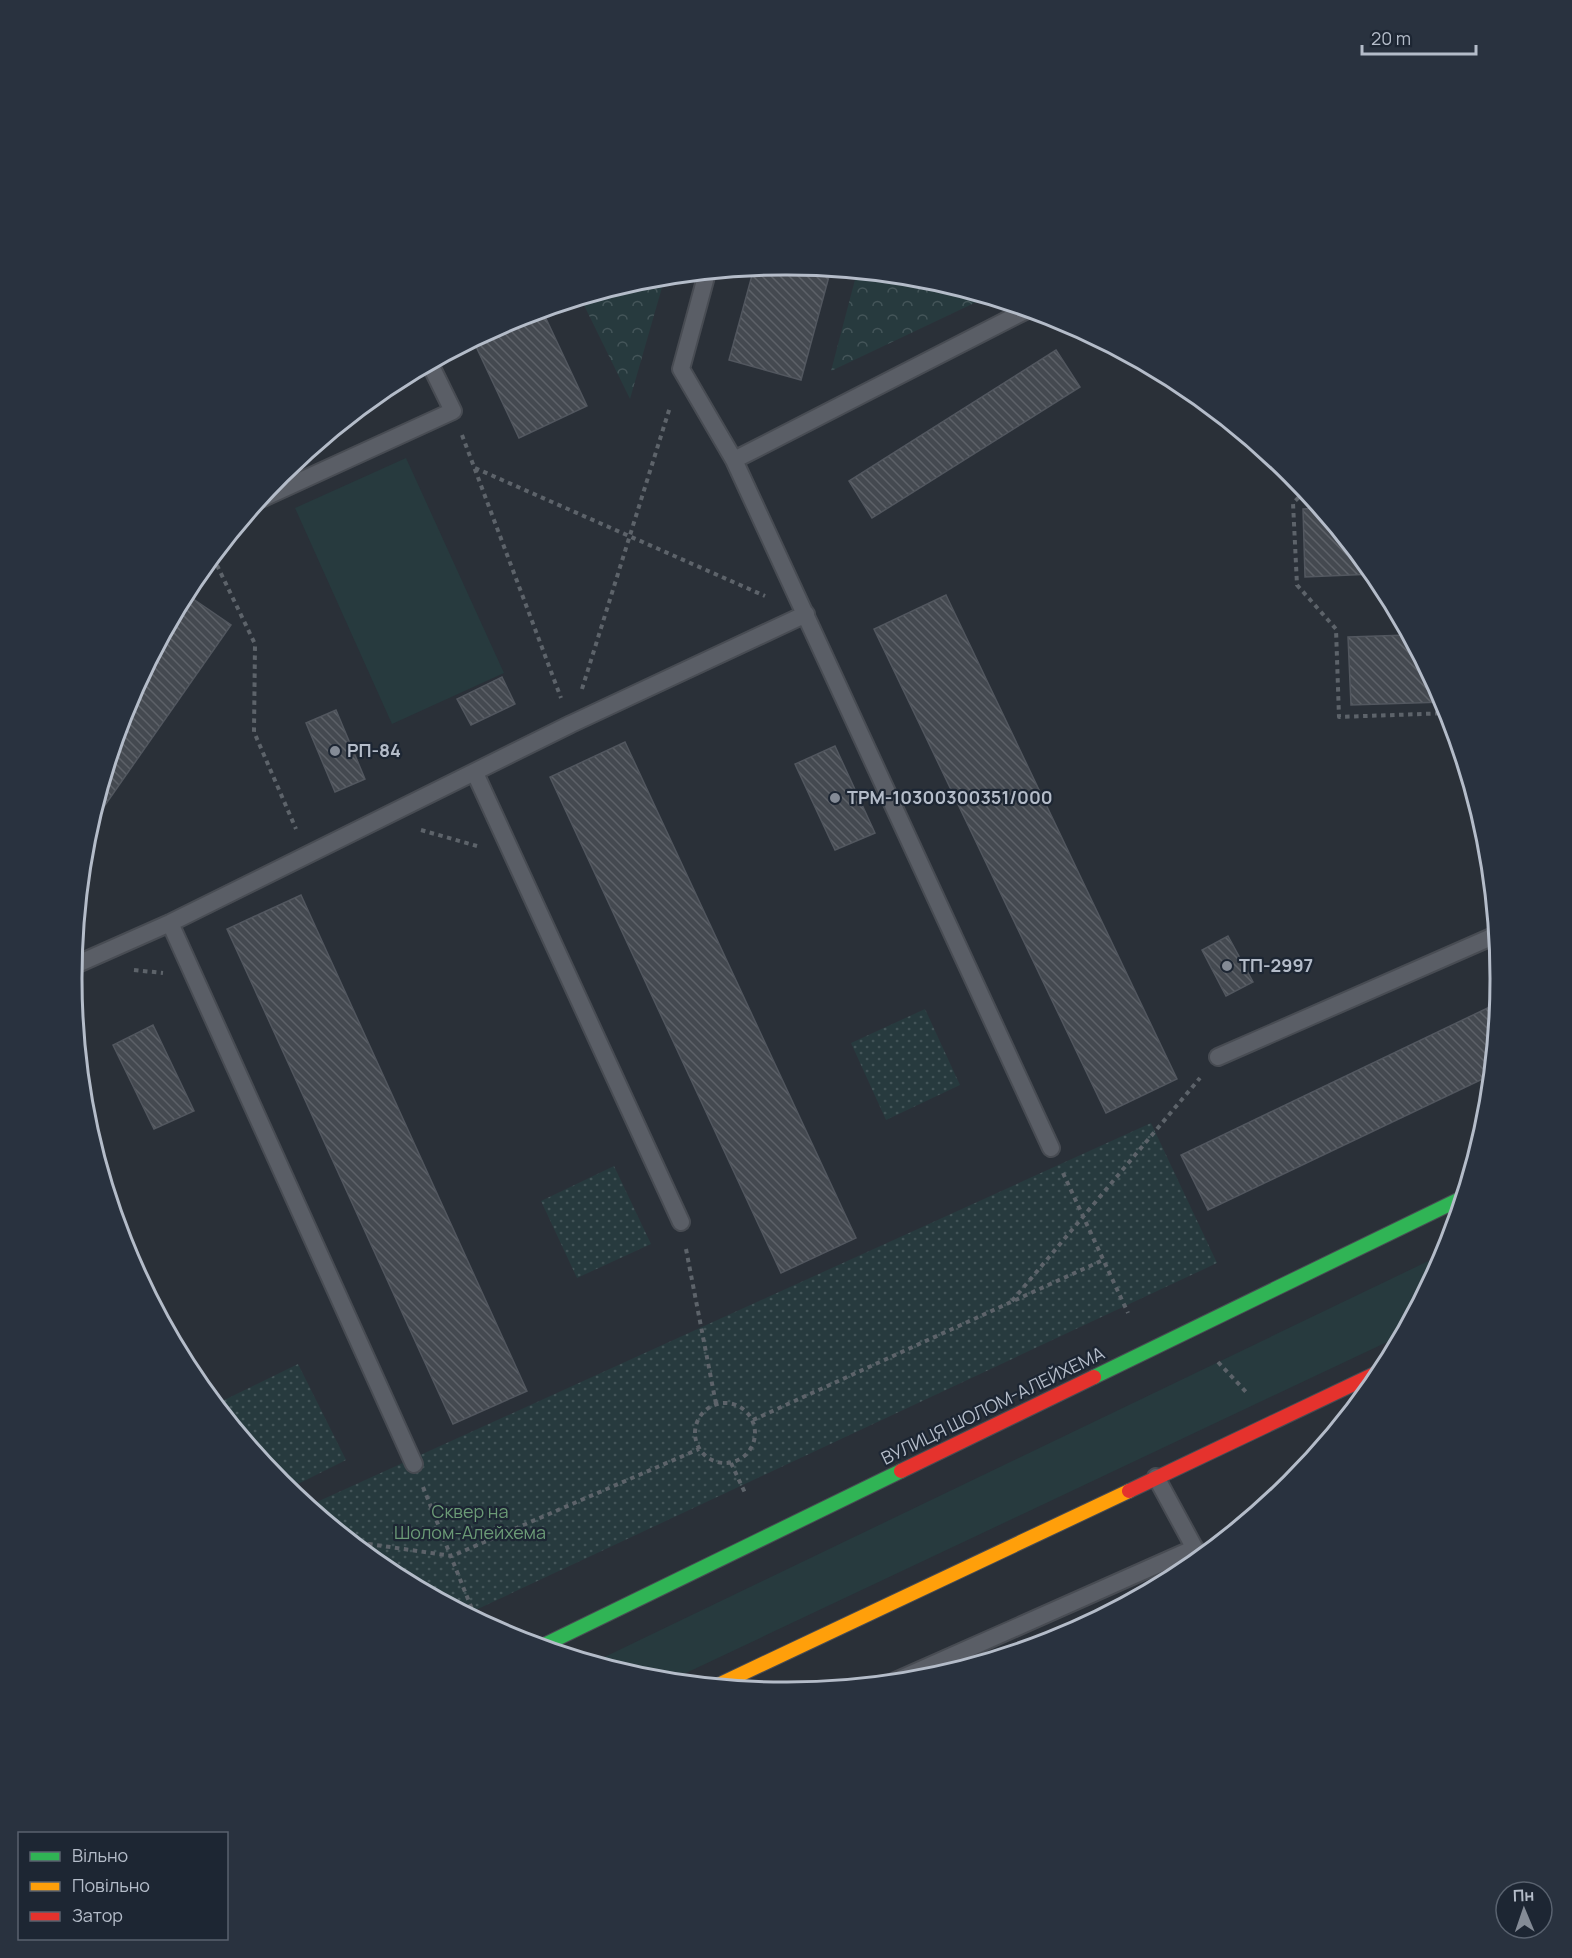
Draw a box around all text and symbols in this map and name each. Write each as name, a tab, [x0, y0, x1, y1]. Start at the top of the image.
scale bar	[1362, 18, 1476, 56]
text: 20 m	[1371, 26, 1411, 50]
place label: РП-84	[347, 738, 401, 762]
marker: РП-84	[328, 744, 342, 758]
place label: ТРМ-10300300351/000	[847, 785, 1053, 809]
marker: ТРМ-10300300351/000	[828, 791, 842, 805]
place label: ТП-2997	[1239, 953, 1313, 977]
marker: ТП-2997	[1220, 959, 1234, 973]
street label: ВУЛИЦЯ ШОЛОМ-АЛЕЙХЕМА	[877, 1340, 1109, 1470]
park label: Сквер на Шолом-Алейхема	[394, 1499, 546, 1544]
legend	[18, 1832, 228, 1940]
text: Вільно	[72, 1843, 128, 1867]
text: Повільно	[72, 1873, 150, 1897]
north arrow	[1494, 1880, 1554, 1940]
text: Пн	[1512, 1884, 1535, 1906]
text: Затор	[72, 1903, 123, 1927]

